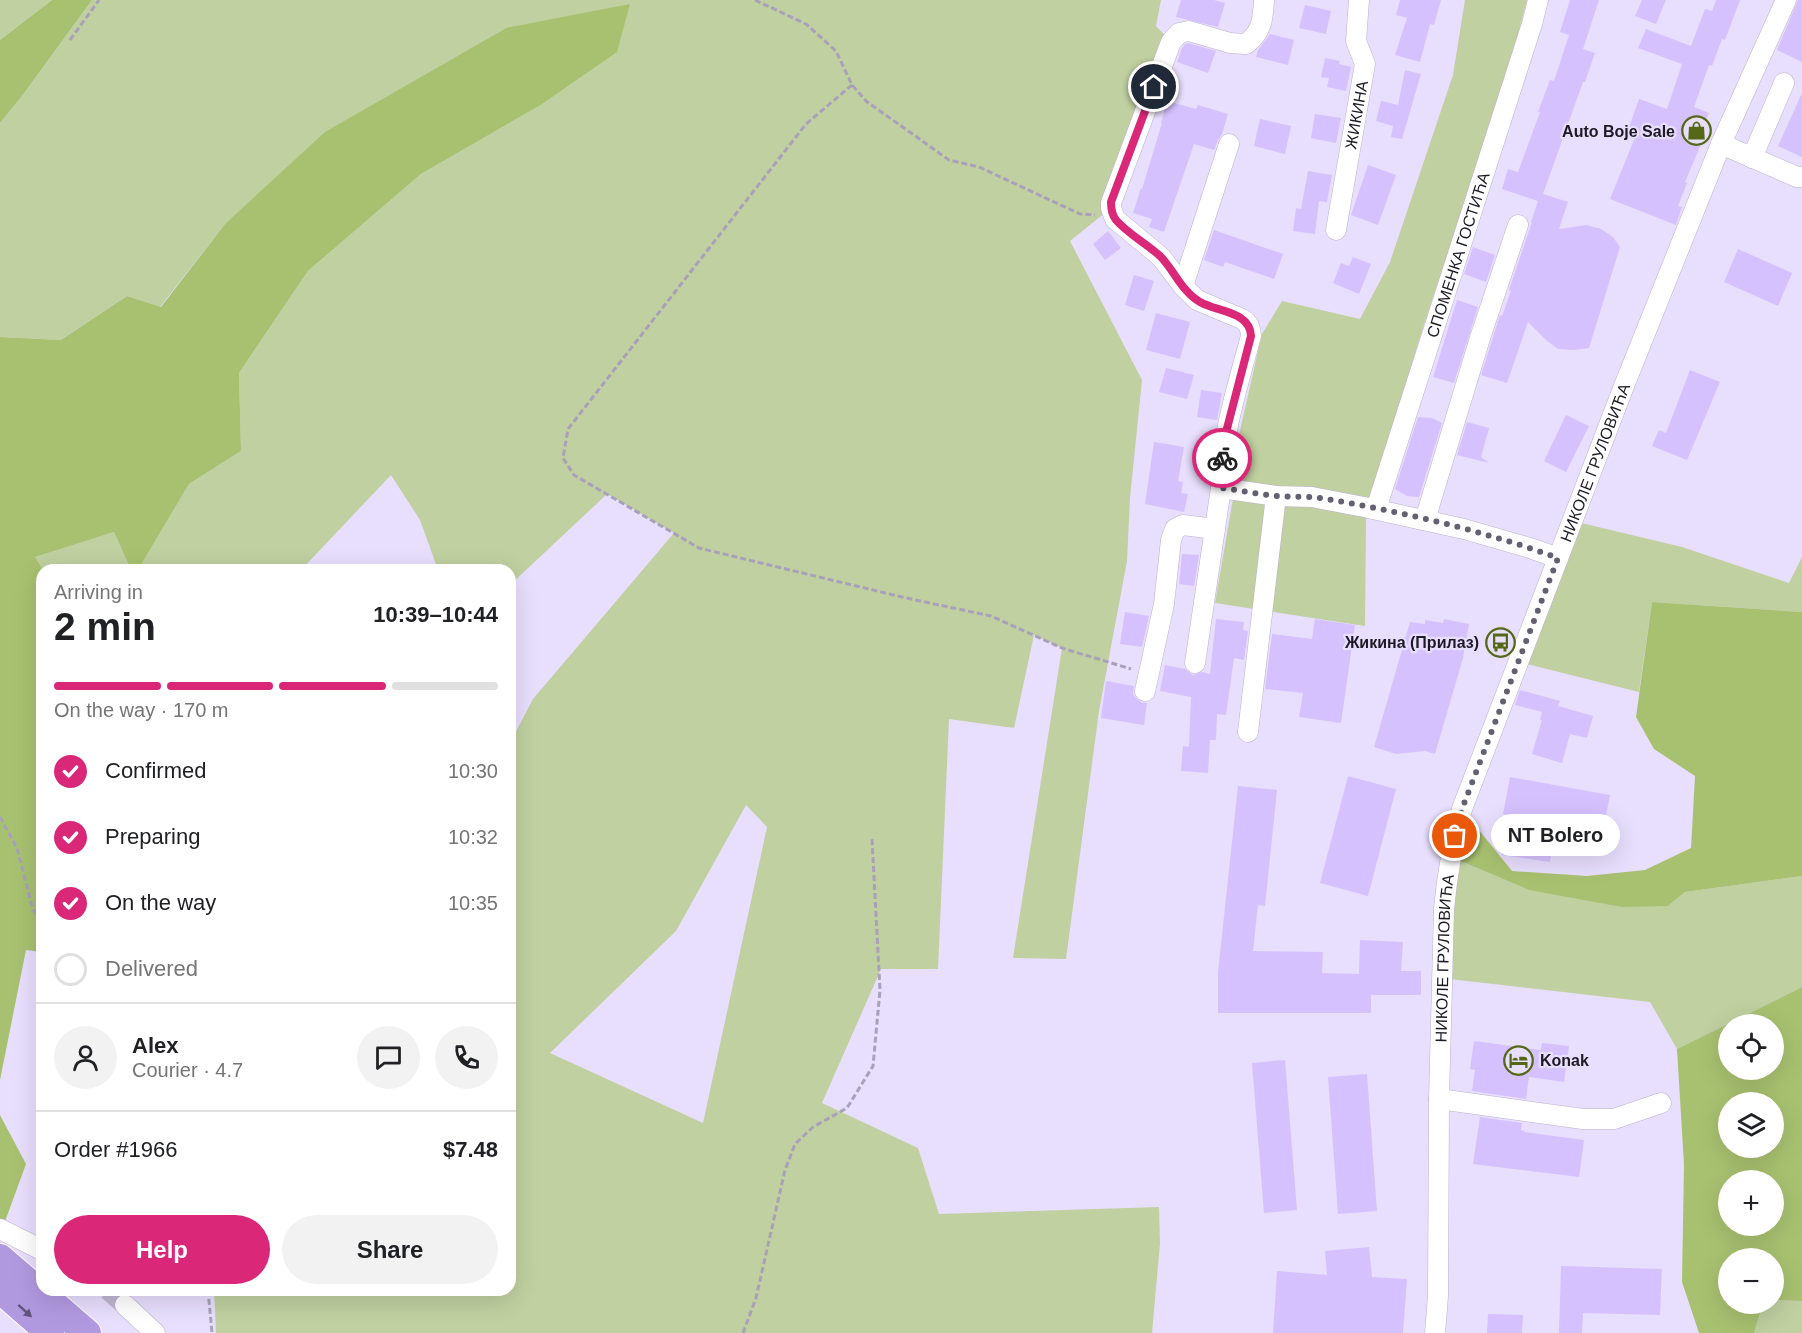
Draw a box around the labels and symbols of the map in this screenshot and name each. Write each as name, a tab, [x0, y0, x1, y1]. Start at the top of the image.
pin	[1128, 61, 1179, 112]
street label: ЖИКИНА	[1342, 79, 1371, 150]
shop icon: Auto Boje Sale	[1680, 115, 1712, 147]
place label: Auto Boje Sale	[1562, 123, 1675, 140]
street label: СПОМЕНКА ГОСТИЋА	[1424, 170, 1493, 340]
street label: НИКОЛЕ ГРУЛОВИЋА	[1557, 381, 1633, 544]
courier	[1192, 428, 1252, 488]
bus stop icon: Жикина (Прилаз)	[1484, 626, 1516, 658]
place label: Жикина (Прилаз)	[1344, 634, 1479, 651]
pin	[1429, 810, 1480, 861]
callout: NT Bolero	[1491, 815, 1620, 857]
street label: НИКОЛЕ ГРУЛОВИЋА	[1432, 873, 1457, 1042]
hotel icon: Konak	[1503, 1044, 1535, 1076]
place label: Konak	[1540, 1052, 1589, 1069]
one-way arrow	[17, 1304, 32, 1317]

